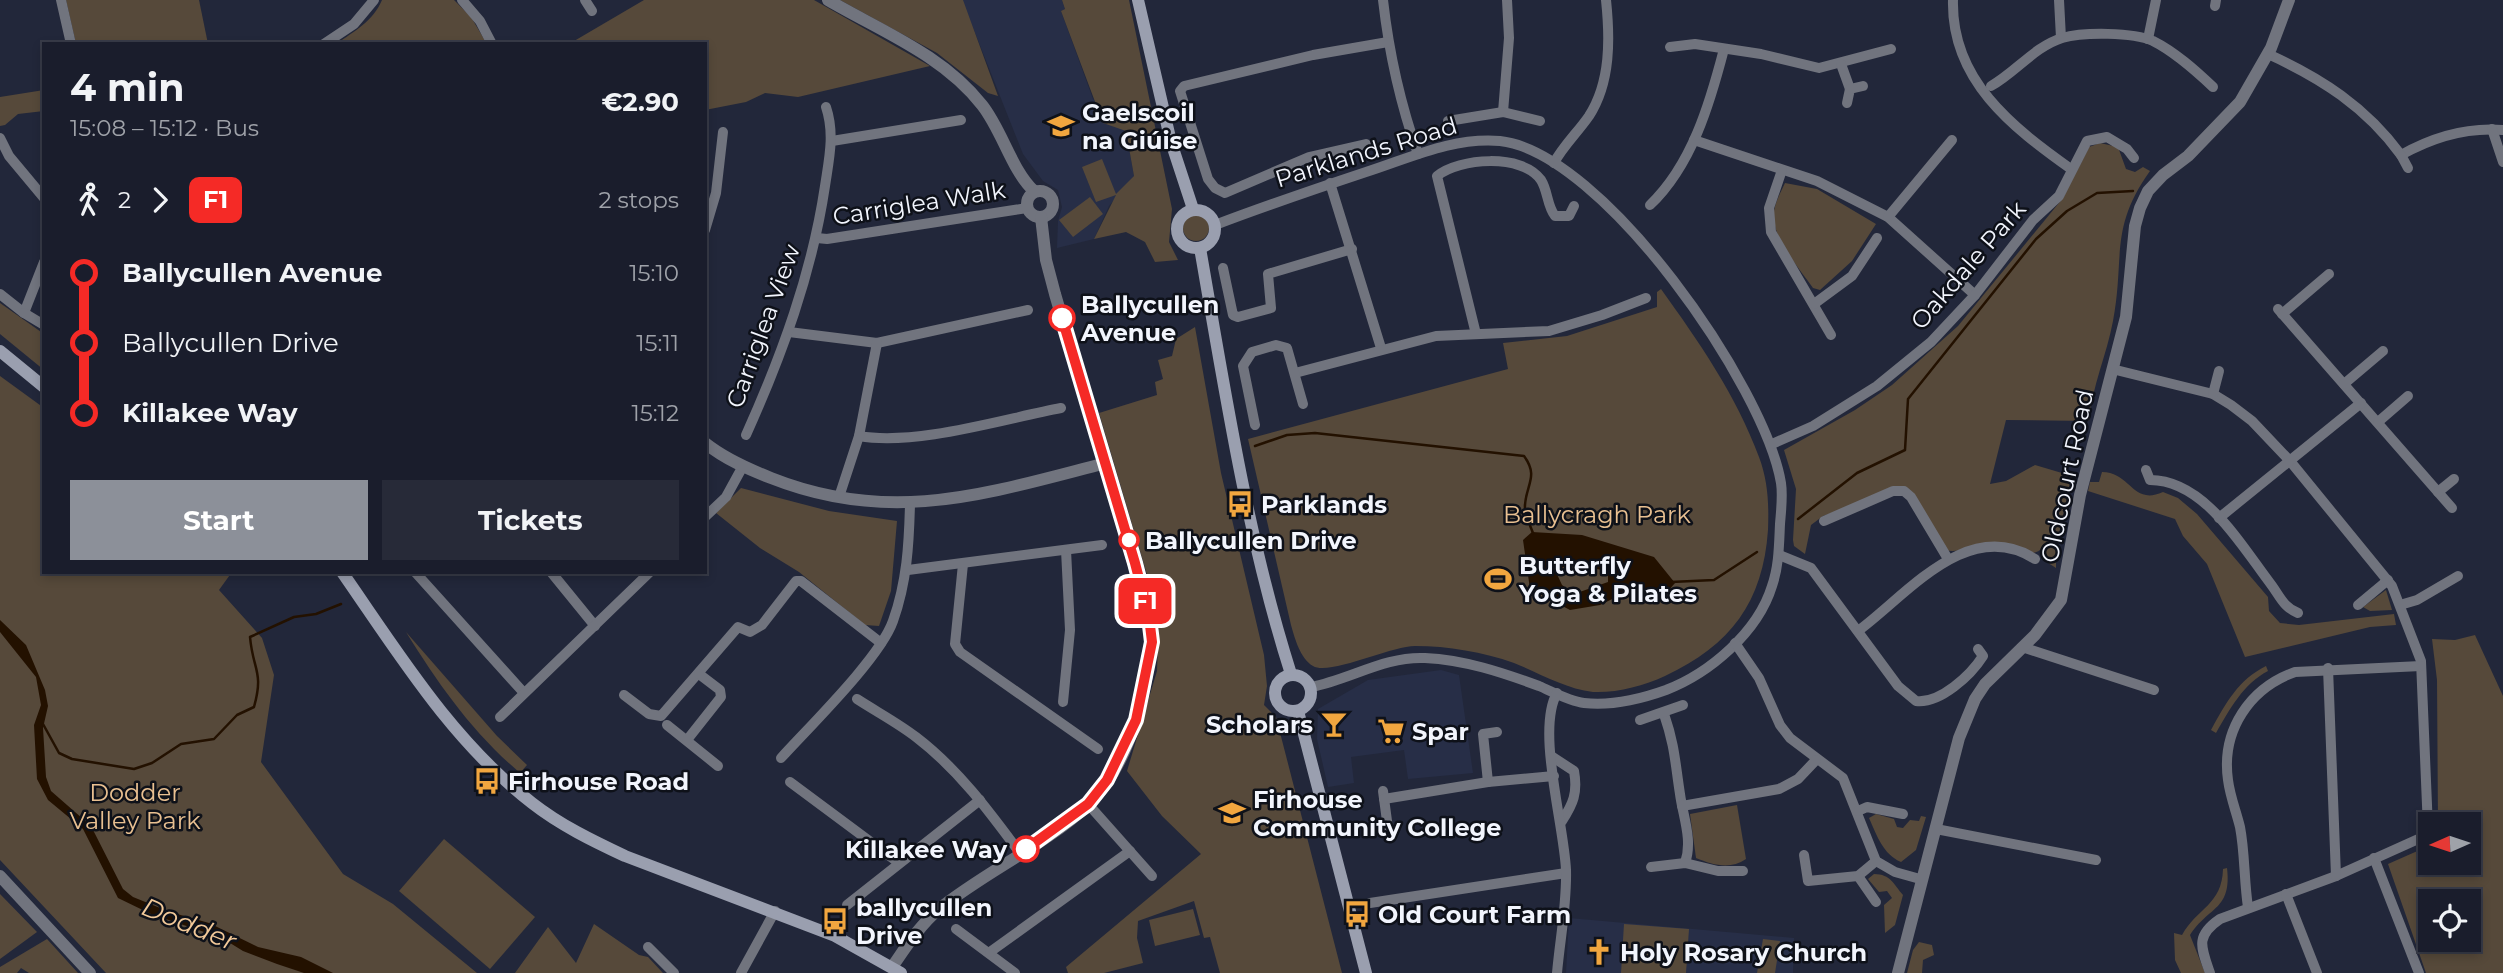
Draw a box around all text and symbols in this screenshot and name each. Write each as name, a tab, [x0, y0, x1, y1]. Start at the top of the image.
text: 4 min	[70, 64, 185, 111]
text: €2.90	[601, 86, 679, 118]
place label: Gaelscoil na Giúise	[1082, 98, 1198, 155]
school or university icon: Gaelscoil na Giúise	[1046, 111, 1076, 141]
street label: Parklands Road	[1272, 111, 1460, 193]
text: 15:08 – 15:12 · Bus	[70, 114, 259, 142]
street label: Carriglea Walk	[831, 175, 1008, 231]
icon: walk	[70, 181, 108, 219]
icon: forward	[141, 181, 179, 219]
text: F1	[203, 185, 228, 214]
text: 2	[118, 186, 131, 214]
text: 2 stops	[599, 186, 679, 214]
street label: Oakdale Park	[1904, 194, 2032, 335]
street label: Carriglea View	[720, 240, 806, 412]
text: Ballycullen Avenue	[122, 257, 382, 289]
text: 15:10	[629, 259, 679, 287]
place label: Ballycullen Avenue	[1080, 290, 1219, 347]
marker: Ballycullen Avenue	[1049, 305, 1075, 331]
text: Ballycullen Drive	[122, 327, 339, 359]
text: 15:11	[636, 329, 679, 357]
street label: Oldcourt Road	[2035, 387, 2099, 565]
text: Killakee Way	[122, 397, 298, 429]
text: 15:12	[631, 399, 679, 427]
button: Start	[70, 480, 368, 560]
button: Tickets	[382, 480, 679, 560]
bus stop icon: Parklands	[1225, 489, 1255, 519]
place label: Parklands	[1261, 490, 1387, 519]
park label: Ballycragh Park	[1503, 500, 1692, 529]
place label: Ballycullen Drive	[1145, 526, 1357, 555]
marker: Ballycullen Drive	[1119, 530, 1139, 550]
place label: Butterfly Yoga & Pilates	[1518, 551, 1697, 608]
sports icon: Butterfly Yoga & Pilates	[1483, 564, 1513, 594]
line badge: F1	[1114, 578, 1176, 624]
text: F1	[1132, 586, 1158, 615]
bar icon: Scholars	[1319, 709, 1349, 739]
place label: Scholars	[1206, 710, 1313, 739]
supermarket icon: Spar	[1376, 716, 1406, 746]
place label: Spar	[1412, 717, 1469, 746]
bus stop icon: Firhouse Road	[472, 766, 502, 796]
place label: Firhouse Road	[508, 767, 689, 796]
park label: Dodder Valley Park	[70, 778, 201, 835]
place label: Firhouse Community College	[1253, 785, 1502, 842]
school or university icon: Firhouse Community College	[1217, 798, 1247, 828]
north arrow	[2418, 812, 2482, 875]
map controls	[2418, 812, 2481, 952]
place label: Killakee Way	[845, 835, 1008, 864]
marker: Killakee Way	[1013, 836, 1039, 862]
button: locate	[2418, 889, 2481, 952]
water label: Dodder	[137, 891, 241, 958]
place label: ballycullen Drive	[856, 893, 992, 950]
bus stop icon: Old Court Farm	[1342, 899, 1372, 929]
place label: Old Court Farm	[1378, 900, 1571, 929]
bus stop icon: ballycullen Drive	[820, 906, 850, 936]
church icon: Holy Rosary Church	[1584, 937, 1614, 967]
place label: Holy Rosary Church	[1620, 938, 1867, 967]

